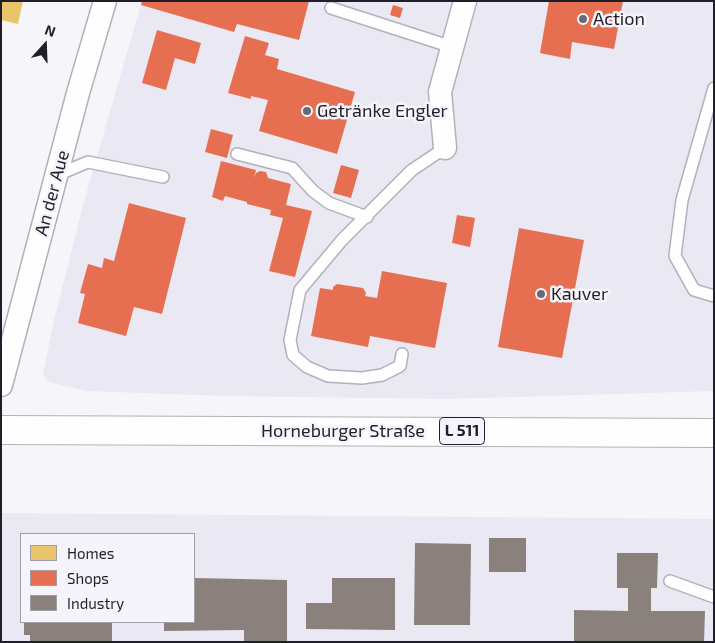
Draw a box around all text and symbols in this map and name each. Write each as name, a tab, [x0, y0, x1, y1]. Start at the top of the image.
place label: Action	[593, 8, 645, 30]
marker: Action	[577, 13, 589, 25]
north arrow	[20, 20, 70, 70]
text: N	[43, 21, 58, 40]
place label: Getränke Engler	[317, 100, 448, 122]
marker: Getränke Engler	[301, 105, 313, 117]
street label: An der Aue	[30, 148, 74, 238]
place label: Kauver	[551, 283, 608, 305]
marker: Kauver	[535, 288, 547, 300]
road number: L 511	[440, 418, 484, 444]
street label: Horneburger Straße	[261, 420, 425, 442]
legend	[20, 533, 195, 623]
text: Homes	[67, 544, 114, 562]
text: Shops	[67, 569, 109, 587]
text: Industry	[67, 594, 124, 612]

